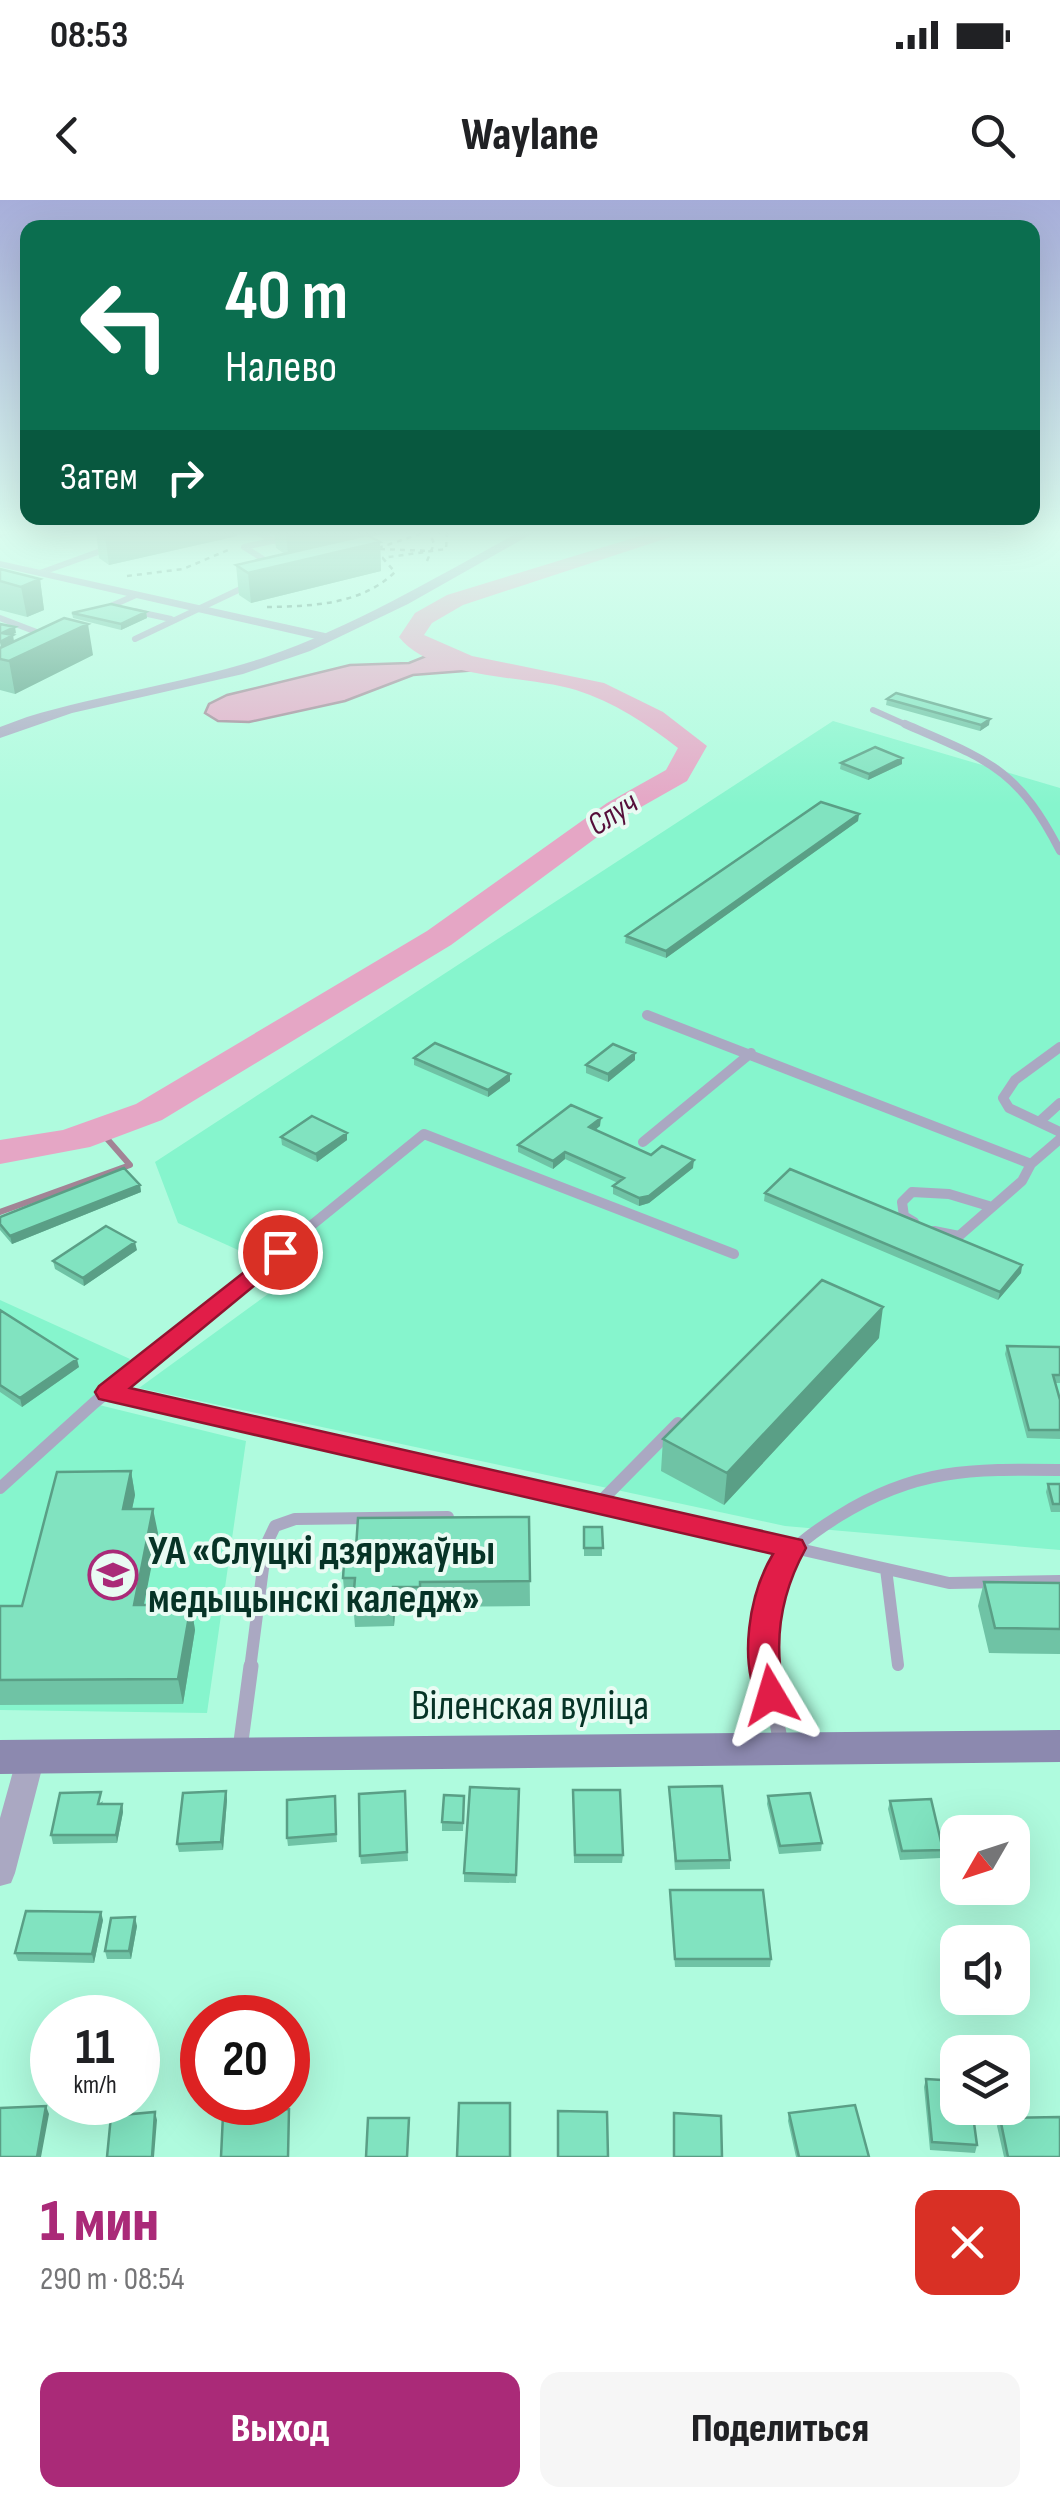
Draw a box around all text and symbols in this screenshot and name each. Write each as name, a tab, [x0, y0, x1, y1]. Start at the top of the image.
text: 08:53	[50, 13, 128, 58]
icon: back	[40, 108, 95, 163]
text: Waylane	[461, 108, 599, 163]
icon: search	[965, 108, 1020, 163]
text: 40 m	[225, 255, 348, 339]
icon: left	[60, 260, 190, 390]
text: Налево	[225, 340, 337, 395]
icon: right	[158, 450, 213, 505]
text: Затем	[60, 455, 138, 500]
water label: Случ	[581, 783, 646, 845]
pin	[238, 1210, 323, 1295]
icon: arrive	[253, 1225, 308, 1280]
place label: УА «Слуцкі дзяржаўны медыцынскі каледж»	[148, 1526, 495, 1625]
school or university icon: УА «Слуцкі дзяржаўны медыцынскі каледж»	[87, 1549, 139, 1601]
position arrow	[719, 1643, 823, 1747]
street label: Віленская вуліца	[411, 1681, 649, 1732]
north arrow	[940, 1815, 1030, 1905]
map controls	[940, 1815, 1030, 2125]
button: sound	[940, 1925, 1030, 2015]
speed limit sign: 20	[180, 1995, 310, 2125]
text: 11	[75, 2018, 115, 2078]
button: layers	[940, 2035, 1030, 2125]
text: km/h	[73, 2070, 117, 2101]
text: 1 мин	[40, 2186, 159, 2258]
button: close	[915, 2190, 1020, 2295]
text: 290 m · 08:54	[40, 2260, 184, 2299]
button: Выход	[40, 2372, 520, 2487]
button: Поделиться	[540, 2372, 1020, 2487]

